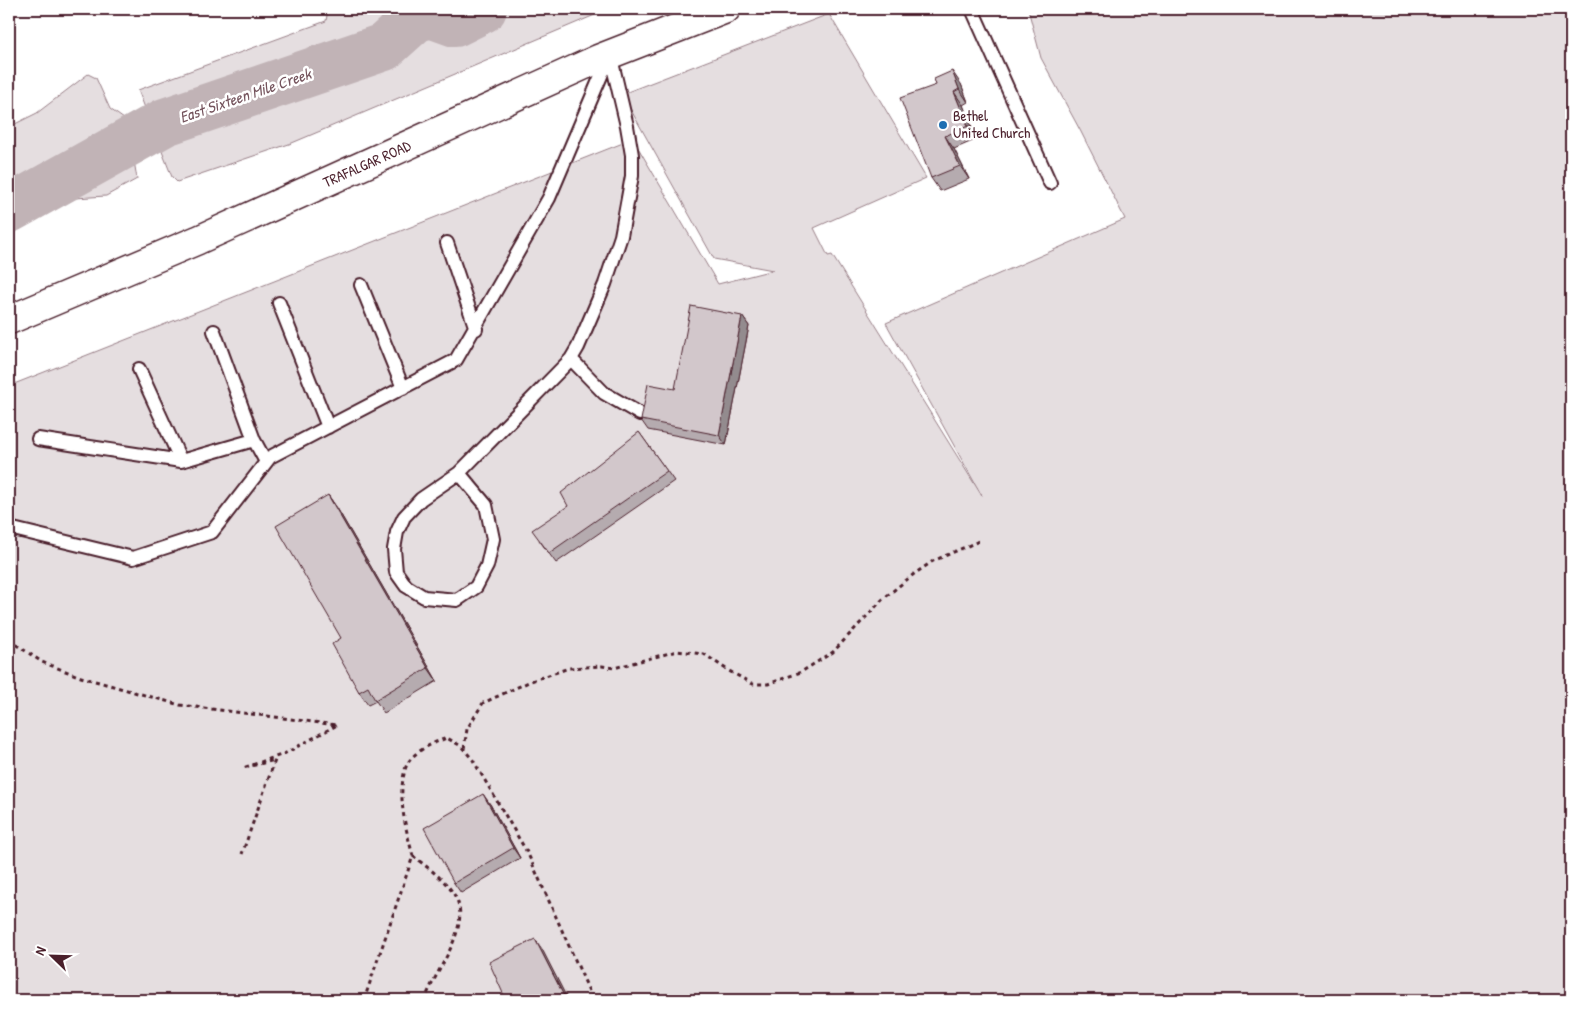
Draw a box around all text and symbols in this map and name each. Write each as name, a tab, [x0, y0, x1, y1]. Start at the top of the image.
water label: East Sixteen Mile Creek	[176, 62, 315, 128]
place label: Bethel United Church	[953, 105, 1030, 143]
marker: Bethel United Church	[937, 119, 949, 131]
street label: TRAFALGAR ROAD	[320, 134, 415, 192]
north arrow	[28, 932, 78, 982]
text: N	[29, 943, 50, 958]

